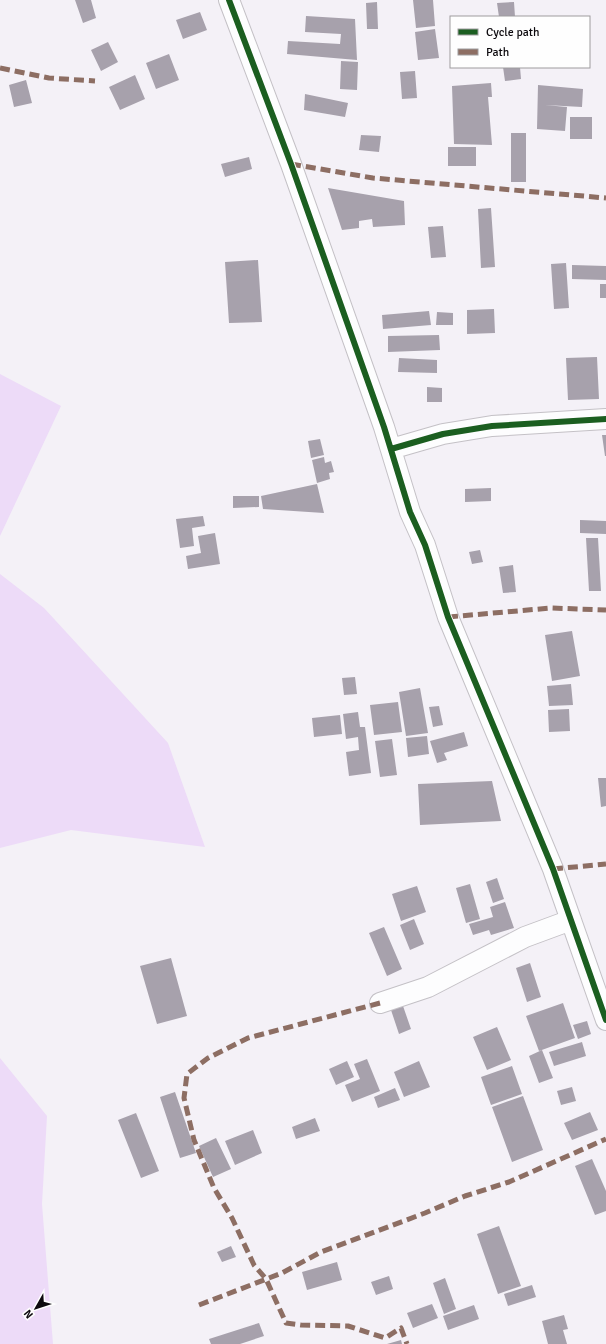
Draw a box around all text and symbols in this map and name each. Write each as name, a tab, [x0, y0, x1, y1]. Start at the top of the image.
legend	[450, 16, 590, 68]
text: Cycle path	[486, 25, 539, 40]
text: Path	[486, 45, 509, 60]
north arrow	[16, 1288, 56, 1328]
text: N	[21, 1307, 36, 1321]

